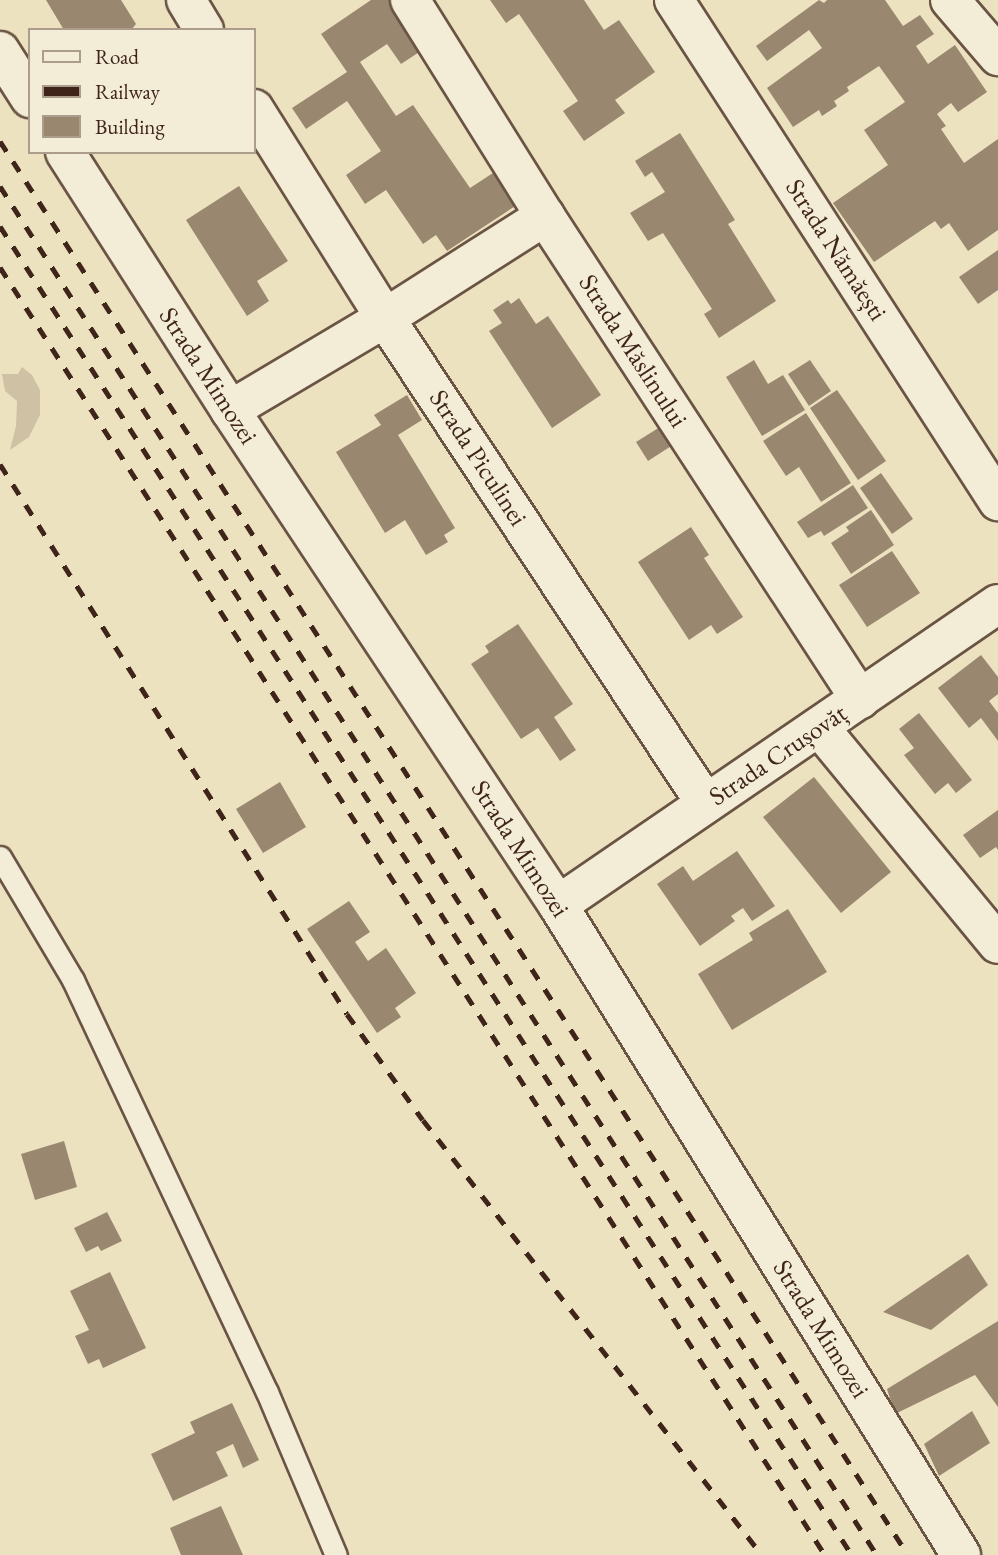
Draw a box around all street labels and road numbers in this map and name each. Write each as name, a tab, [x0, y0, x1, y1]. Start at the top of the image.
street label: Strada Nămăești	[779, 173, 893, 327]
street label: Strada Măslinului	[572, 269, 694, 433]
street label: Strada Mimozei	[152, 302, 264, 450]
street label: Strada Piculinei	[422, 384, 534, 532]
street label: Strada Crușovăț	[703, 698, 853, 812]
street label: Strada Mimozei	[464, 775, 576, 923]
street label: Strada Mimozei	[766, 1254, 876, 1404]

